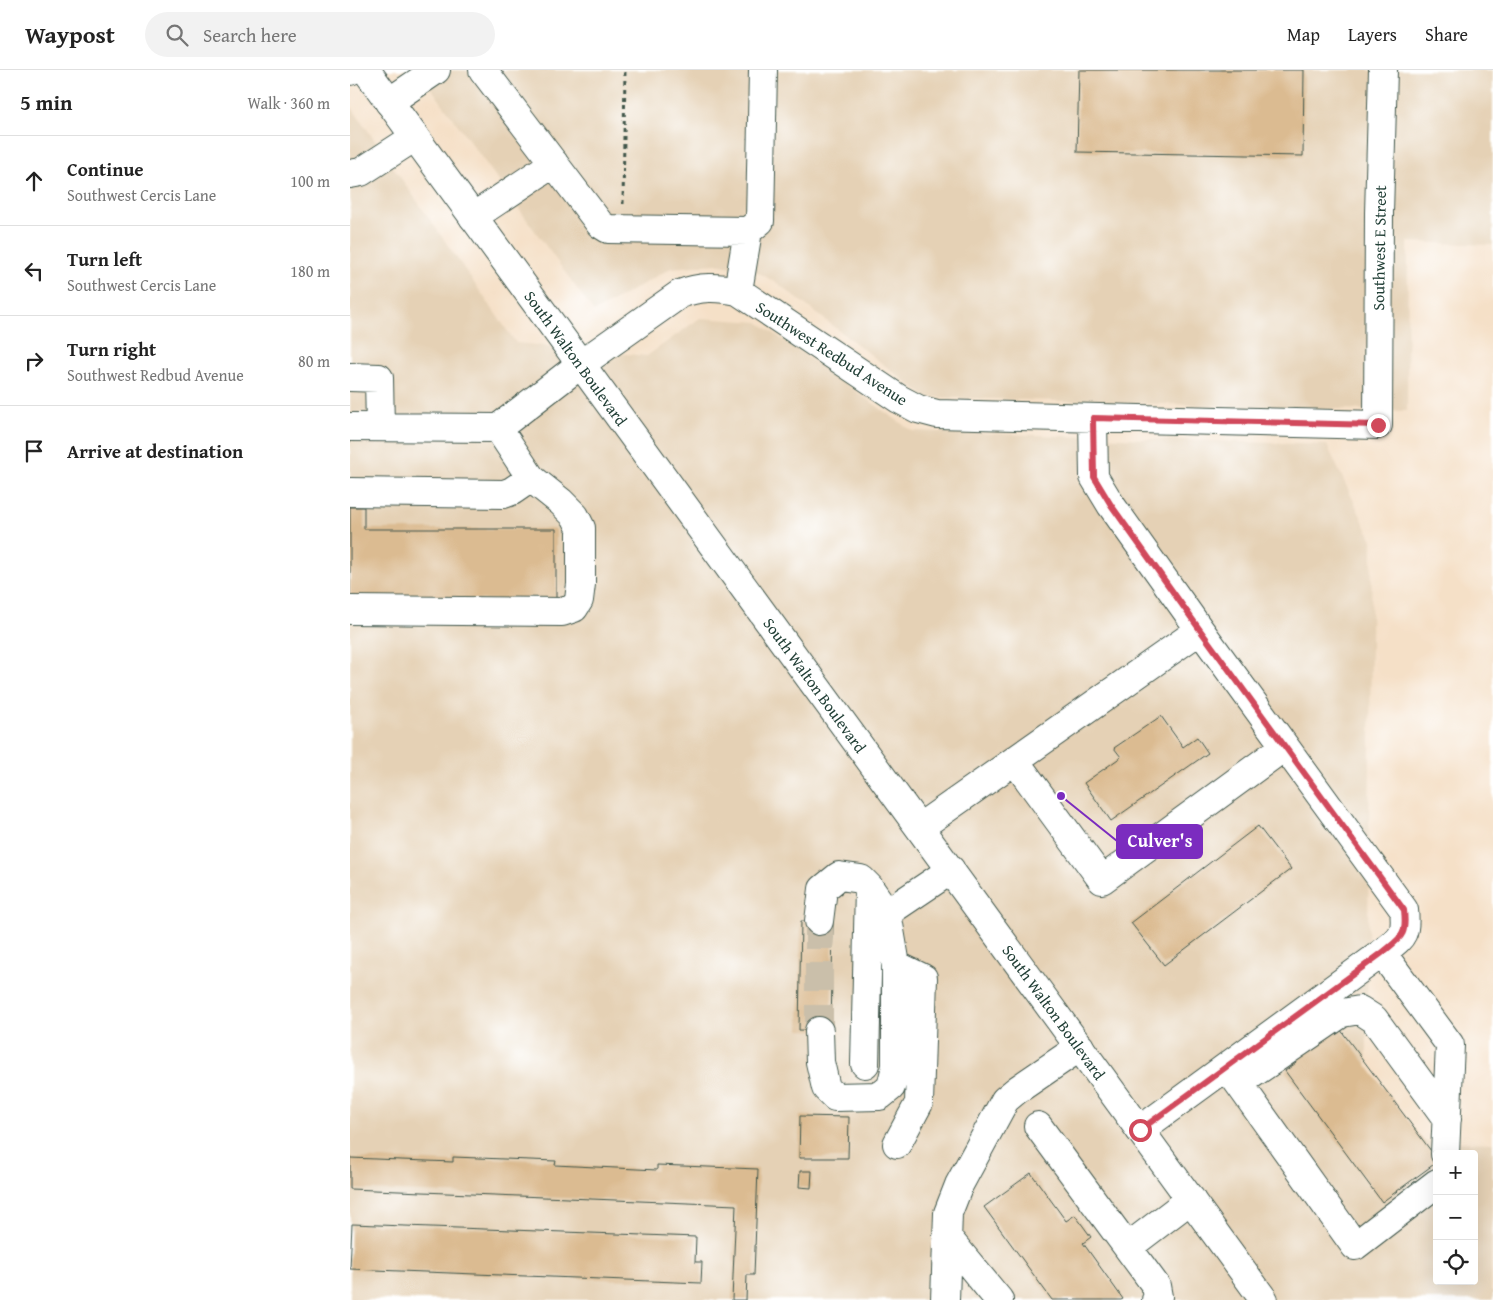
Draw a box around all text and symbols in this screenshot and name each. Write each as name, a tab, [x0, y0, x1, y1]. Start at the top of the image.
search box	[145, 12, 495, 57]
text: Waypost	[25, 17, 115, 52]
icon: search	[163, 21, 191, 49]
text: Search here	[203, 21, 297, 49]
text: Map	[1287, 21, 1320, 48]
text: Layers	[1348, 21, 1397, 48]
text: Share	[1425, 21, 1468, 48]
text: 5 min	[20, 87, 72, 118]
text: Walk · 360 m	[247, 91, 330, 115]
text: Continue	[67, 155, 144, 183]
icon: ahead	[20, 167, 48, 195]
text: 100 m	[290, 169, 330, 193]
text: Southwest Cercis Lane	[67, 183, 216, 207]
street label: Southwest E Street	[1366, 185, 1392, 311]
text: Turn left	[67, 245, 142, 273]
icon: left	[20, 257, 48, 285]
text: 180 m	[290, 259, 330, 283]
text: Southwest Cercis Lane	[67, 273, 216, 297]
street label: South Walton Boulevard	[519, 285, 634, 431]
street label: Southwest Redbud Avenue	[751, 295, 913, 411]
text: Turn right	[67, 335, 156, 363]
icon: right	[20, 347, 48, 375]
text: 80 m	[298, 349, 330, 373]
text: Southwest Redbud Avenue	[67, 363, 244, 387]
route end	[1367, 414, 1390, 437]
icon: arrive	[20, 437, 48, 465]
text: Arrive at destination	[67, 437, 243, 465]
street label: South Walton Boulevard	[758, 612, 873, 758]
callout: Culver's	[1117, 825, 1202, 858]
text: Culver's	[1128, 827, 1193, 854]
street label: South Walton Boulevard	[997, 939, 1112, 1085]
route start	[1129, 1119, 1152, 1142]
map controls	[1433, 1150, 1478, 1285]
button: +	[1433, 1150, 1478, 1195]
button: −	[1433, 1195, 1478, 1240]
button: locate	[1433, 1240, 1478, 1285]

